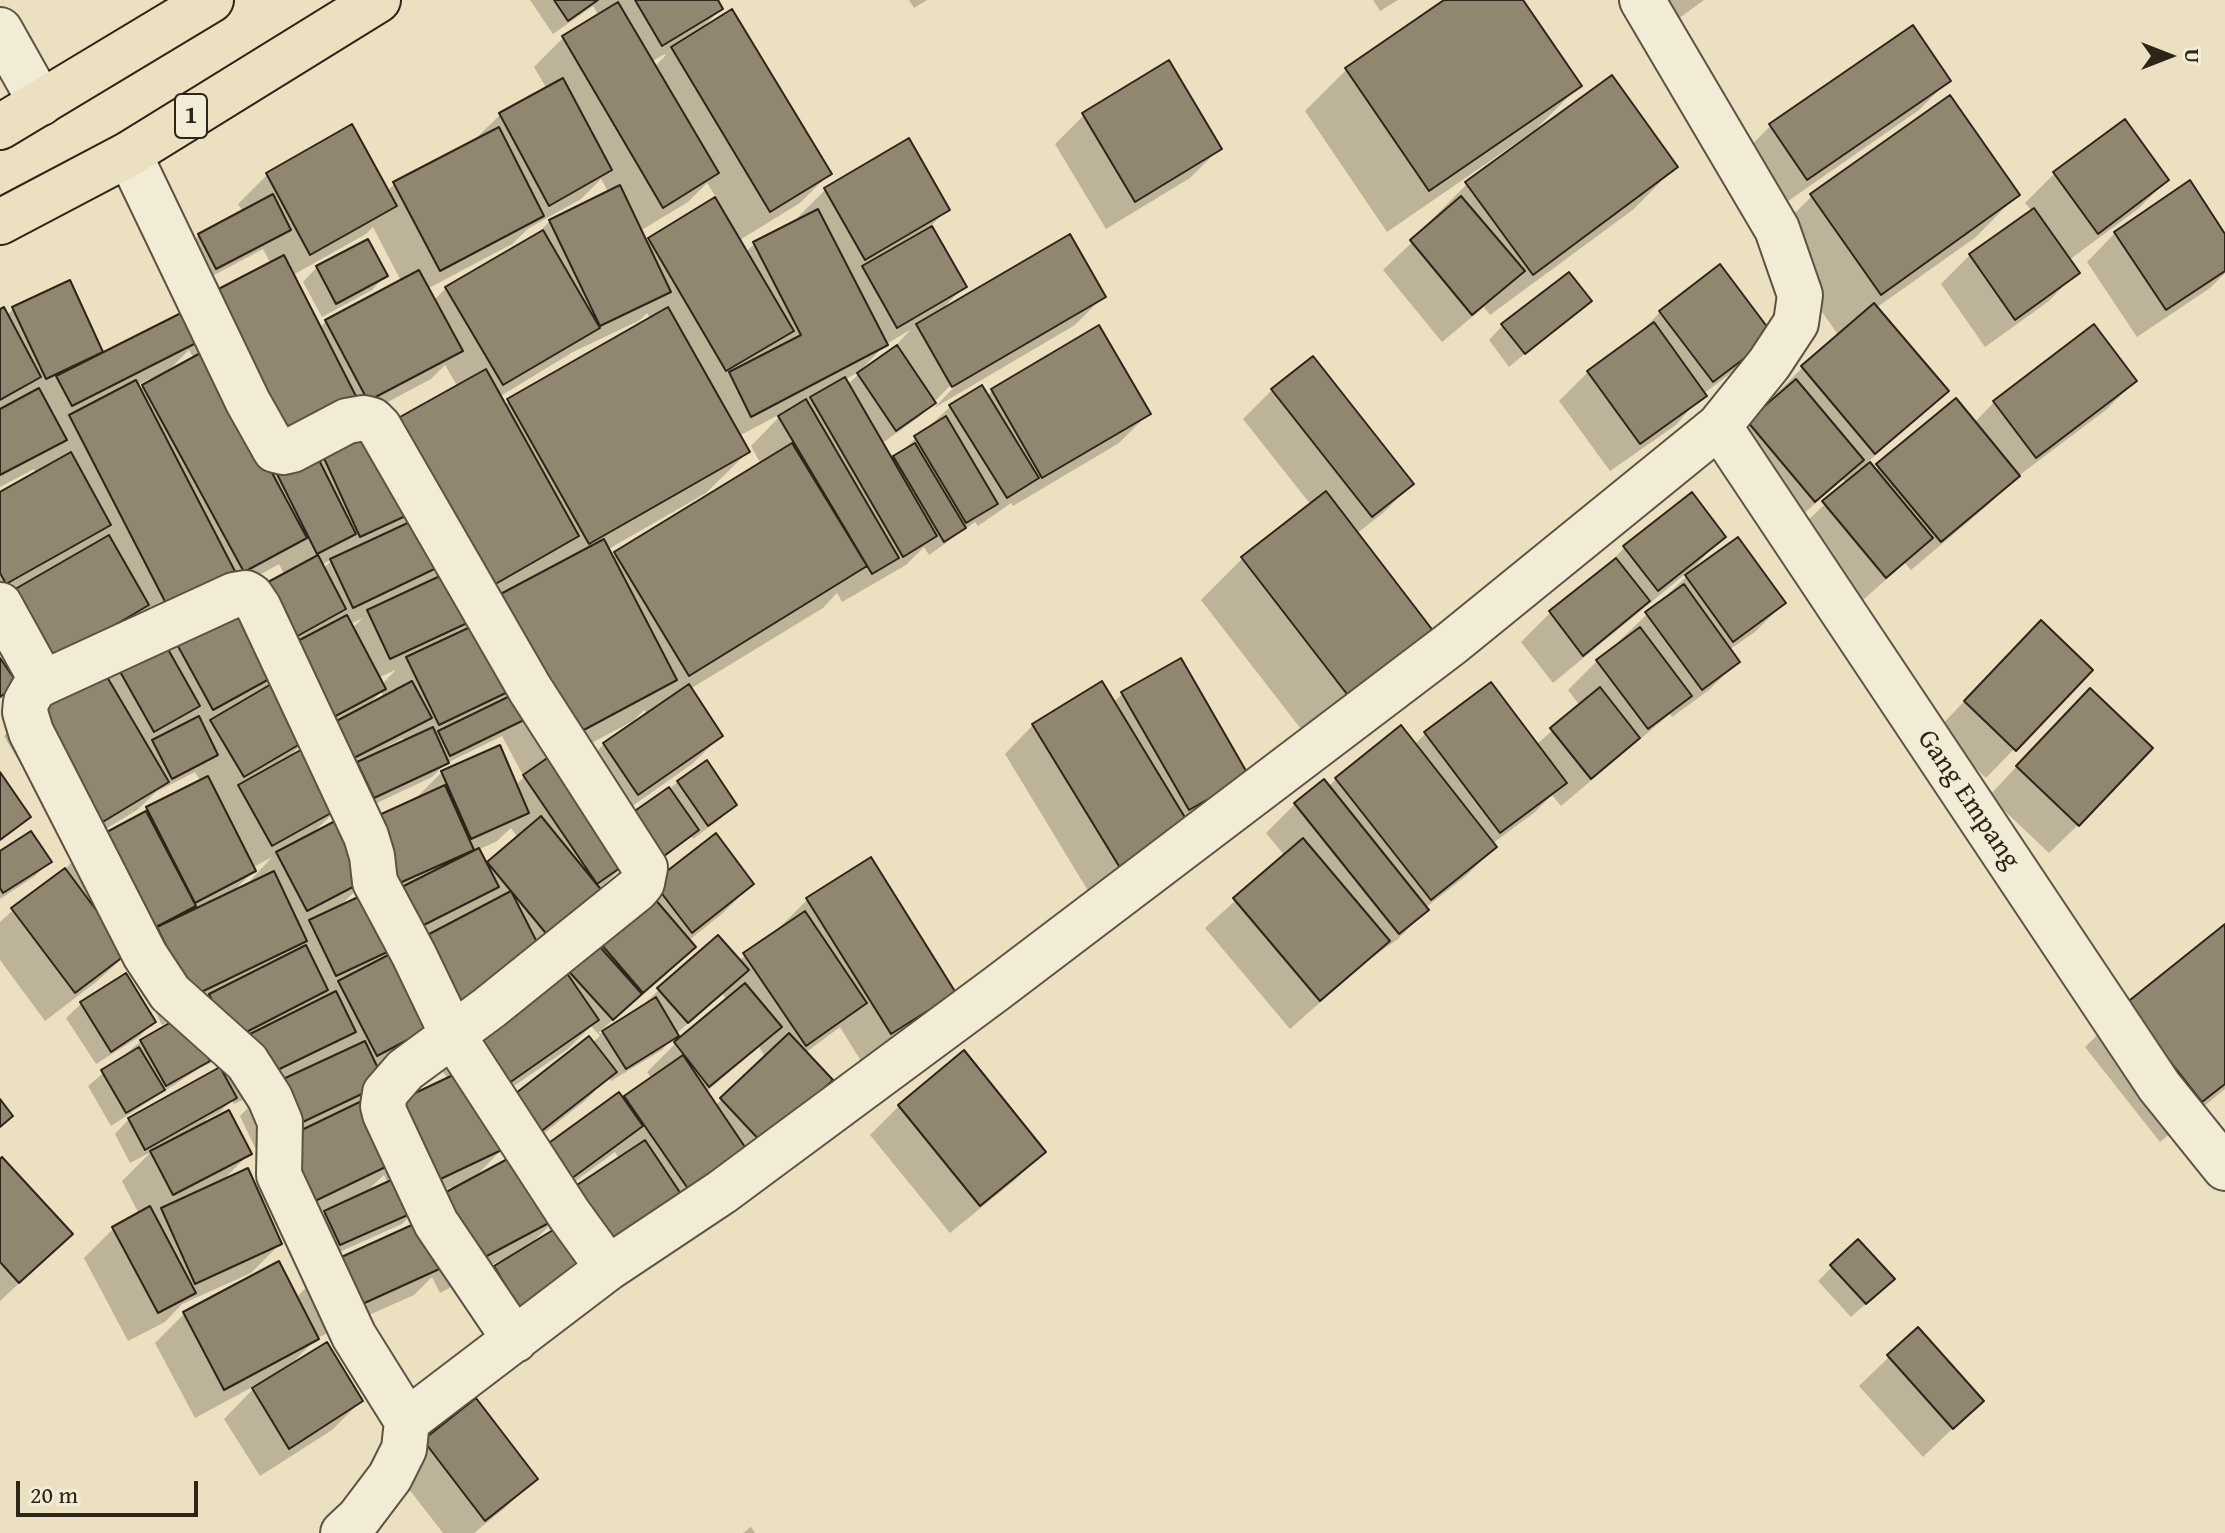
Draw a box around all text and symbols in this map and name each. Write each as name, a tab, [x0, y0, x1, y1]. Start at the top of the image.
north arrow	[2129, 16, 2209, 96]
text: U	[2177, 49, 2209, 63]
road number: 1	[175, 94, 207, 138]
street label: Gang Empang	[1909, 724, 2027, 876]
scale bar	[20, 1465, 202, 1515]
text: 20 m	[30, 1477, 78, 1512]

